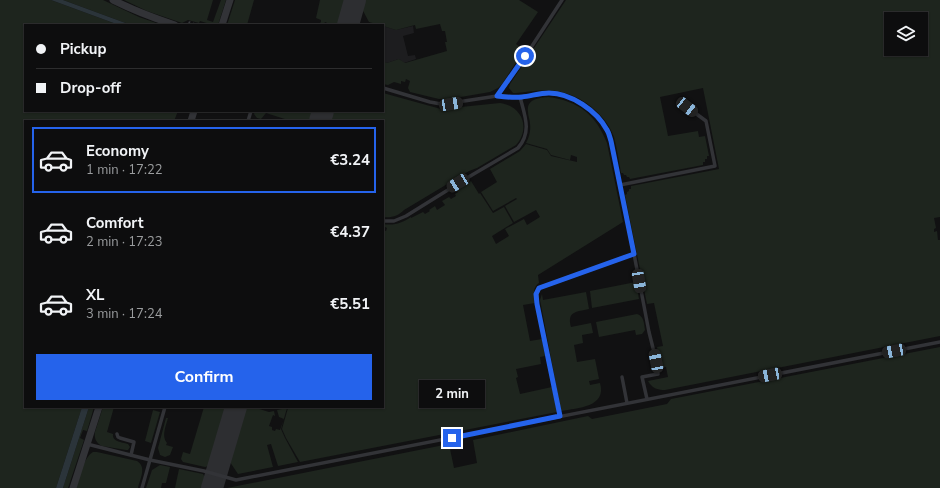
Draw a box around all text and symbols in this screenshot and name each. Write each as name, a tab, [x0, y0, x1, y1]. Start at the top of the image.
map controls	[884, 12, 928, 56]
button: layers	[884, 12, 928, 56]
text: Pickup	[60, 39, 106, 59]
route start	[516, 47, 534, 65]
text: Drop-off	[60, 78, 121, 98]
car	[674, 95, 700, 119]
car	[438, 96, 464, 112]
text: Economy	[86, 141, 149, 161]
icon: car	[38, 142, 74, 178]
text: €3.24	[330, 150, 370, 170]
text: 1 min · 17:22	[86, 161, 162, 179]
car	[445, 172, 471, 194]
text: Comfort	[86, 213, 143, 233]
icon: car	[38, 214, 74, 250]
text: €4.37	[330, 222, 370, 242]
text: 2 min · 17:23	[86, 233, 162, 251]
car	[631, 268, 647, 294]
text: XL	[86, 285, 105, 305]
icon: car	[38, 286, 74, 322]
text: €5.51	[330, 294, 370, 314]
text: 3 min · 17:24	[86, 305, 162, 323]
car	[881, 343, 907, 359]
car	[648, 348, 664, 374]
button: Confirm	[36, 354, 372, 400]
car	[757, 367, 783, 383]
callout: 2 min	[419, 380, 485, 408]
text: 2 min	[435, 385, 469, 403]
route end	[443, 429, 461, 447]

